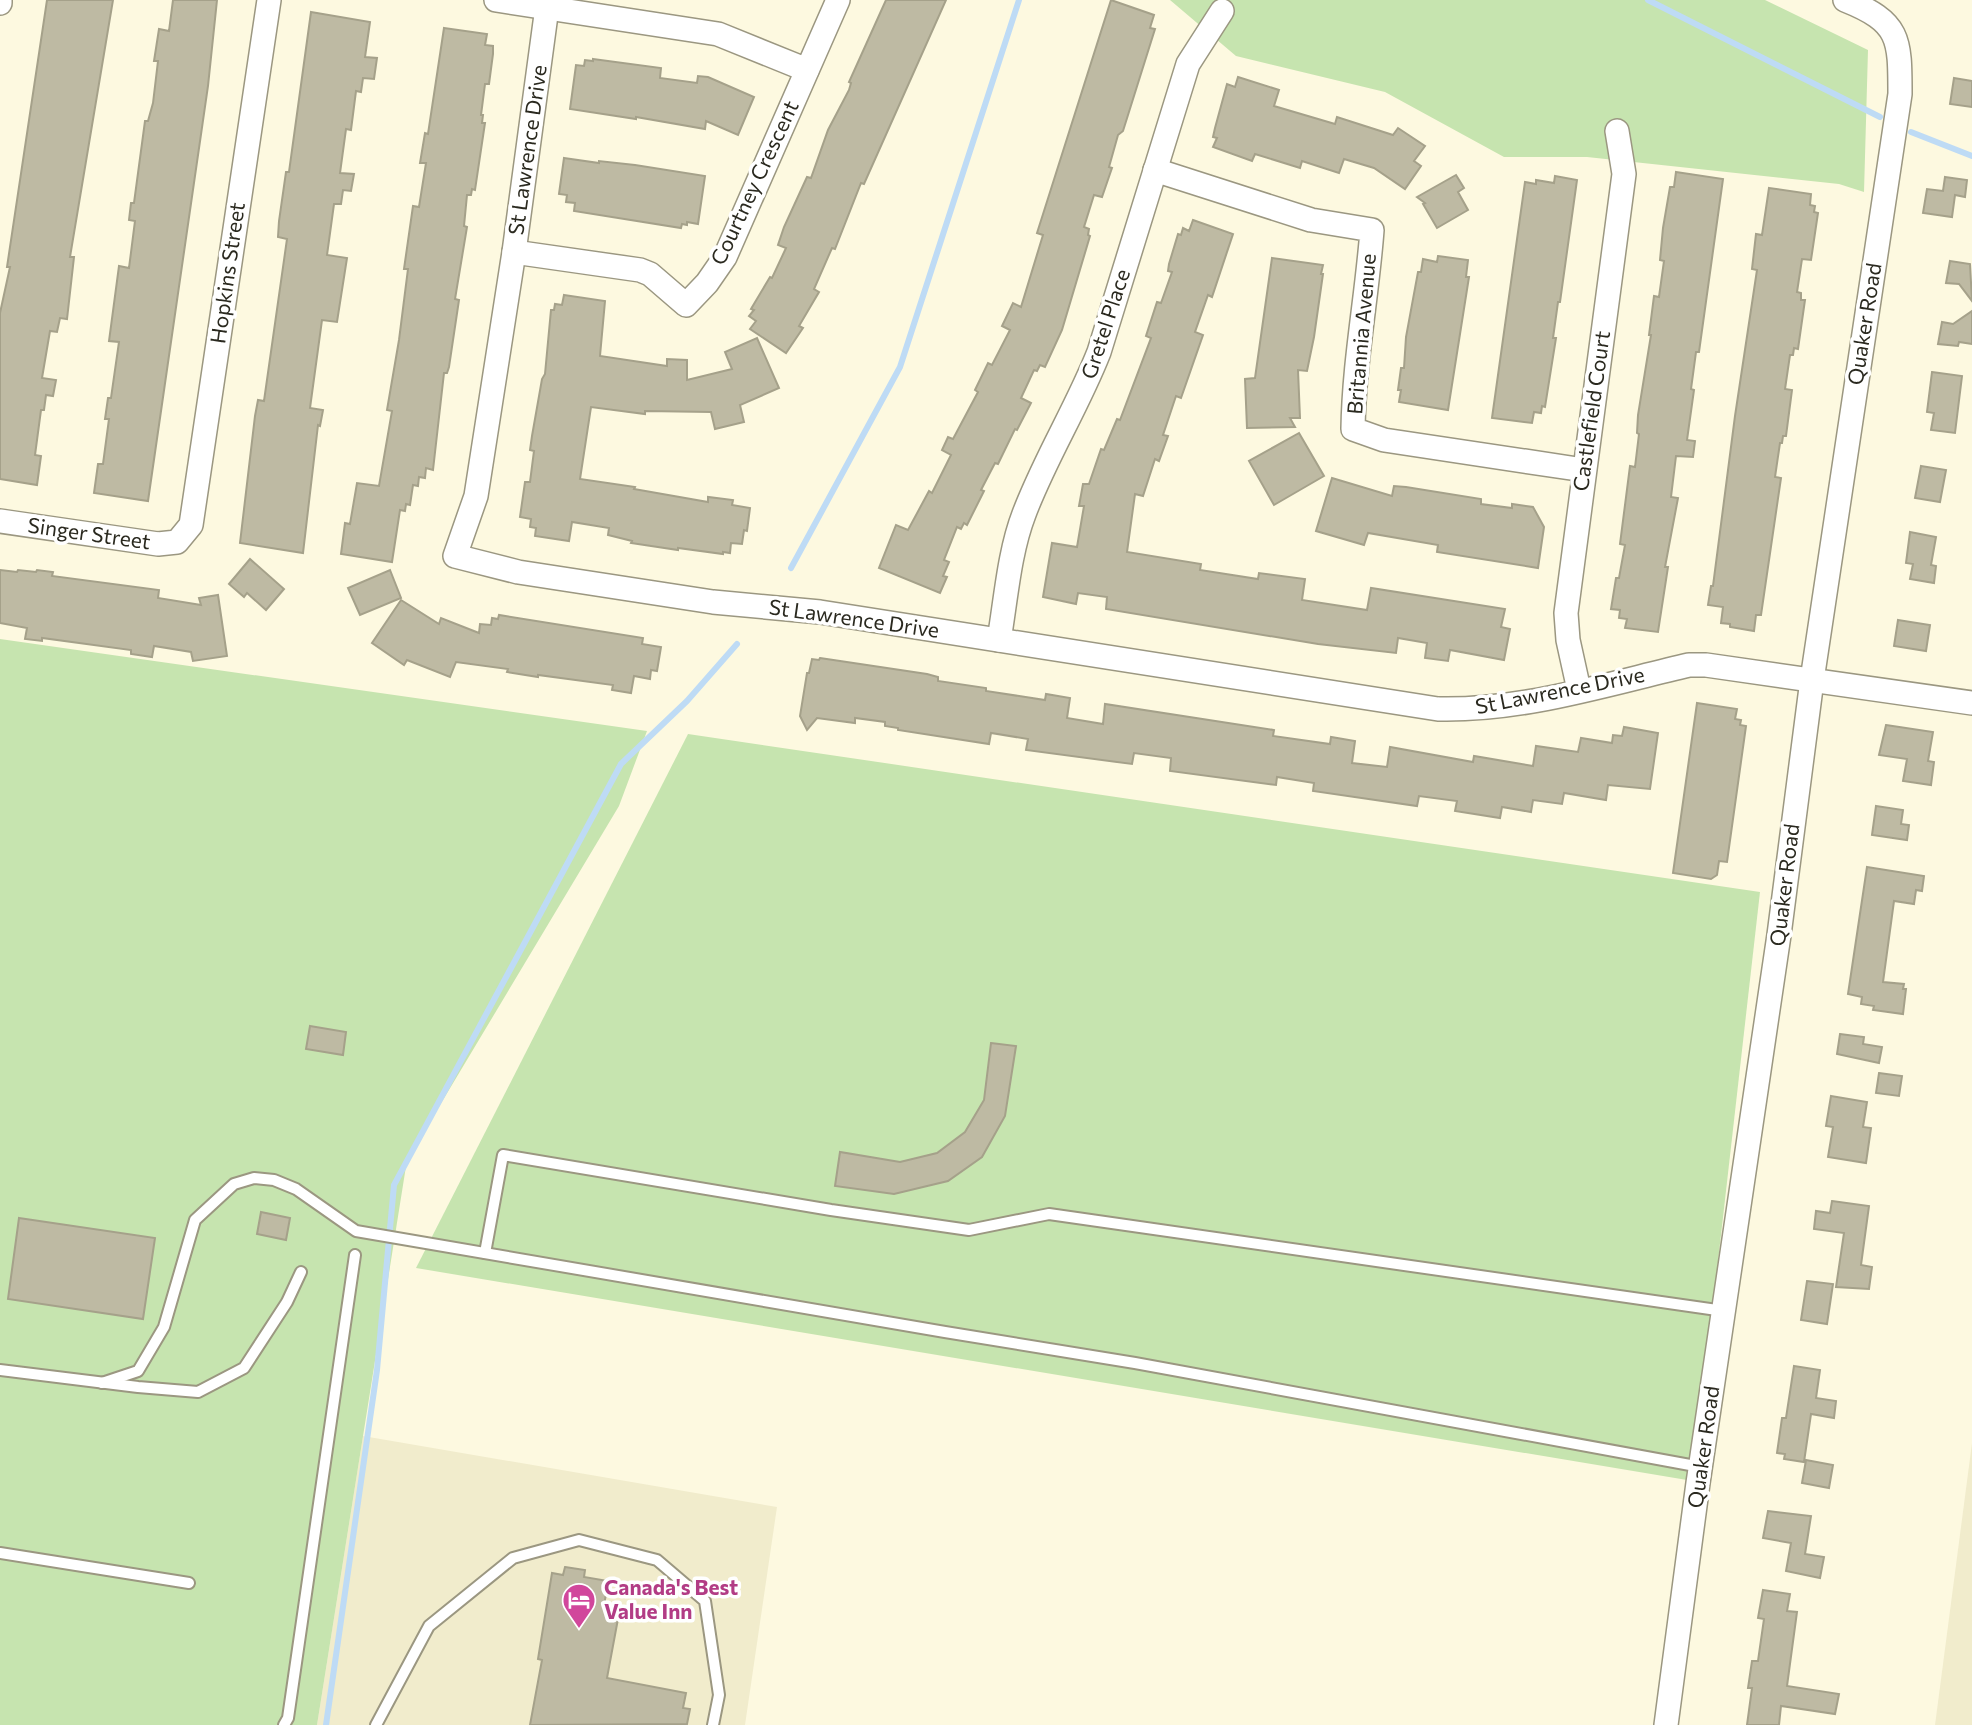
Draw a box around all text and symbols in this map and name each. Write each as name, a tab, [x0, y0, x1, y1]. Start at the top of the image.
street label: St Lawrence Drive	[502, 63, 551, 237]
street label: Courtney Crescent	[705, 96, 803, 269]
street label: Hopkins Street	[204, 201, 249, 345]
street label: Britannia Avenue	[1341, 252, 1380, 415]
street label: Quaker Road	[1842, 261, 1886, 387]
street label: Gretel Place	[1075, 265, 1134, 382]
street label: Castlefield Court	[1567, 329, 1614, 493]
street label: Singer Street	[26, 512, 152, 554]
street label: St Lawrence Drive	[767, 593, 941, 642]
street label: St Lawrence Drive	[1473, 661, 1646, 718]
street label: Quaker Road	[1764, 822, 1803, 948]
street label: Quaker Road	[1682, 1384, 1723, 1510]
place label: Canada's Best Value Inn	[604, 1574, 738, 1623]
hotel icon: Canada's Best Value Inn	[560, 1581, 598, 1630]

